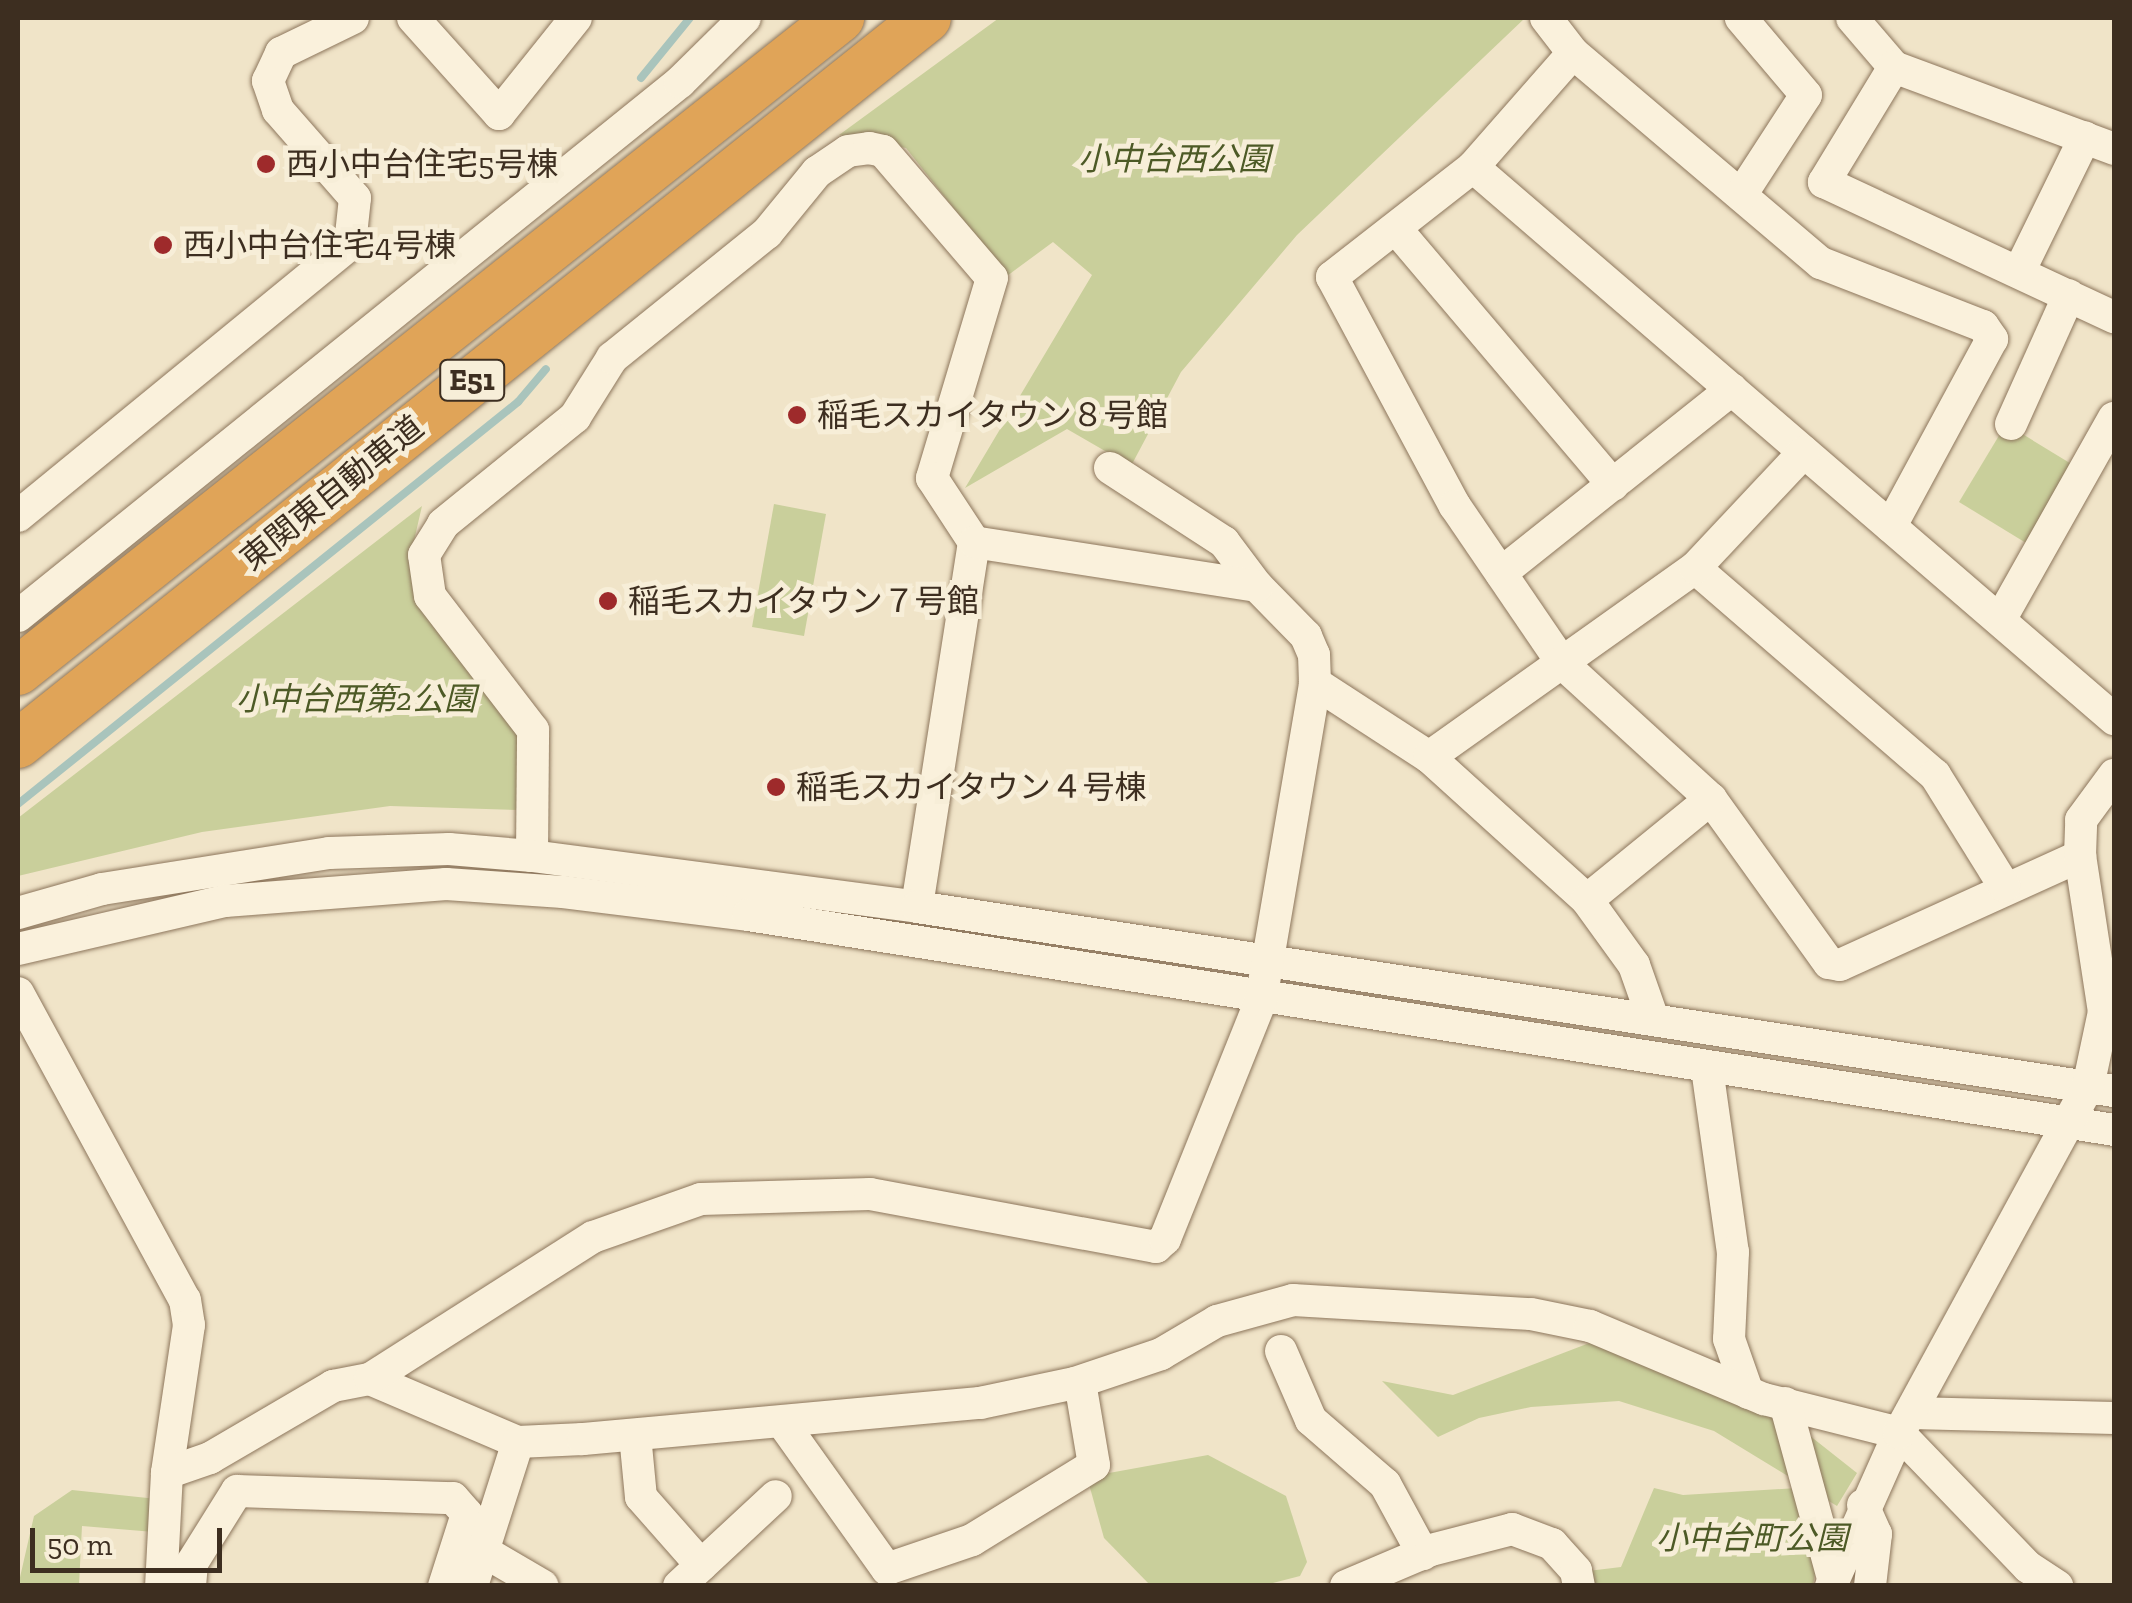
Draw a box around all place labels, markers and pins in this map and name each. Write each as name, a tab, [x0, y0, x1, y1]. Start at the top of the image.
place label: 西小中台住宅5号棟	[286, 145, 558, 183]
marker: 西小中台住宅5号棟	[255, 153, 277, 175]
place label: 西小中台住宅4号棟	[183, 226, 456, 264]
marker: 西小中台住宅4号棟	[152, 234, 174, 256]
place label: 稲毛スカイタウン８号館	[817, 396, 1169, 434]
marker: 稲毛スカイタウン８号館	[786, 404, 808, 426]
place label: 稲毛スカイタウン７号館	[628, 582, 980, 620]
marker: 稲毛スカイタウン７号館	[597, 590, 619, 612]
place label: 稲毛スカイタウン４号棟	[796, 768, 1148, 806]
marker: 稲毛スカイタウン４号棟	[765, 776, 787, 798]

